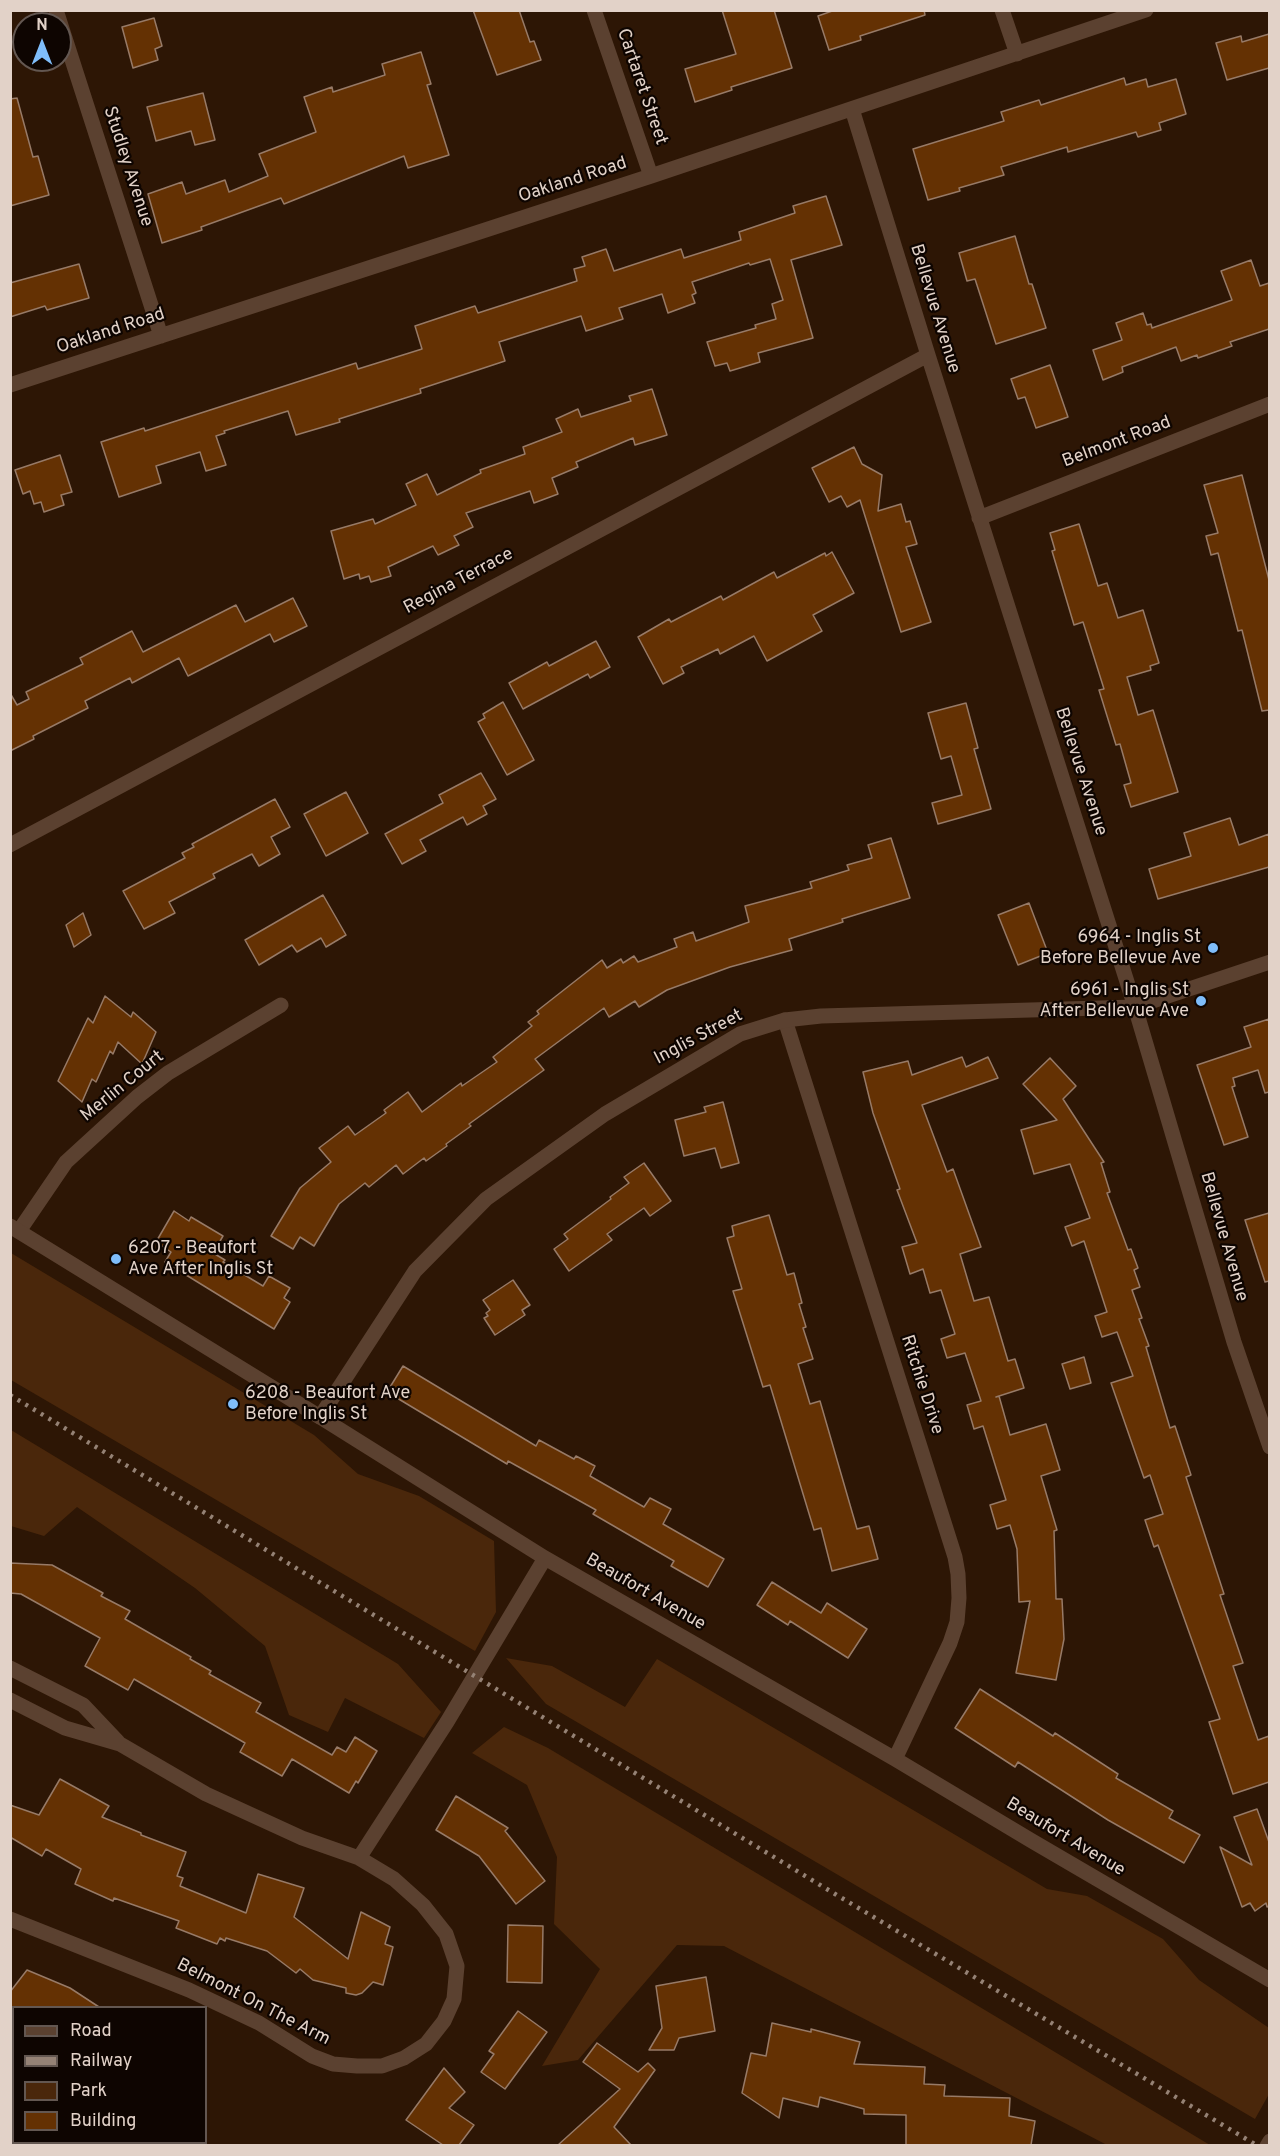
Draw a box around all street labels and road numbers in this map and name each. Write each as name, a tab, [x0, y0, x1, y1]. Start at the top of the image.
street label: Cartaret Street	[611, 26, 671, 148]
street label: Studley Avenue	[97, 104, 157, 230]
street label: Oakland Road	[516, 153, 630, 209]
street label: Bellevue Avenue	[904, 242, 964, 376]
street label: Oakland Road	[54, 304, 168, 360]
street label: Belmont Road	[1060, 412, 1174, 474]
street label: Regina Terrace	[401, 544, 517, 620]
street label: Bellevue Avenue	[1049, 705, 1111, 839]
street label: Inglis Street	[651, 1006, 747, 1070]
street label: Merlin Court	[77, 1047, 169, 1127]
street label: Bellevue Avenue	[1194, 1170, 1252, 1304]
street label: Ritchie Drive	[895, 1332, 947, 1438]
street label: Beaufort Avenue	[581, 1550, 709, 1636]
street label: Beaufort Avenue	[1002, 1794, 1128, 1882]
street label: Belmont On The Arm	[173, 1955, 333, 2051]

